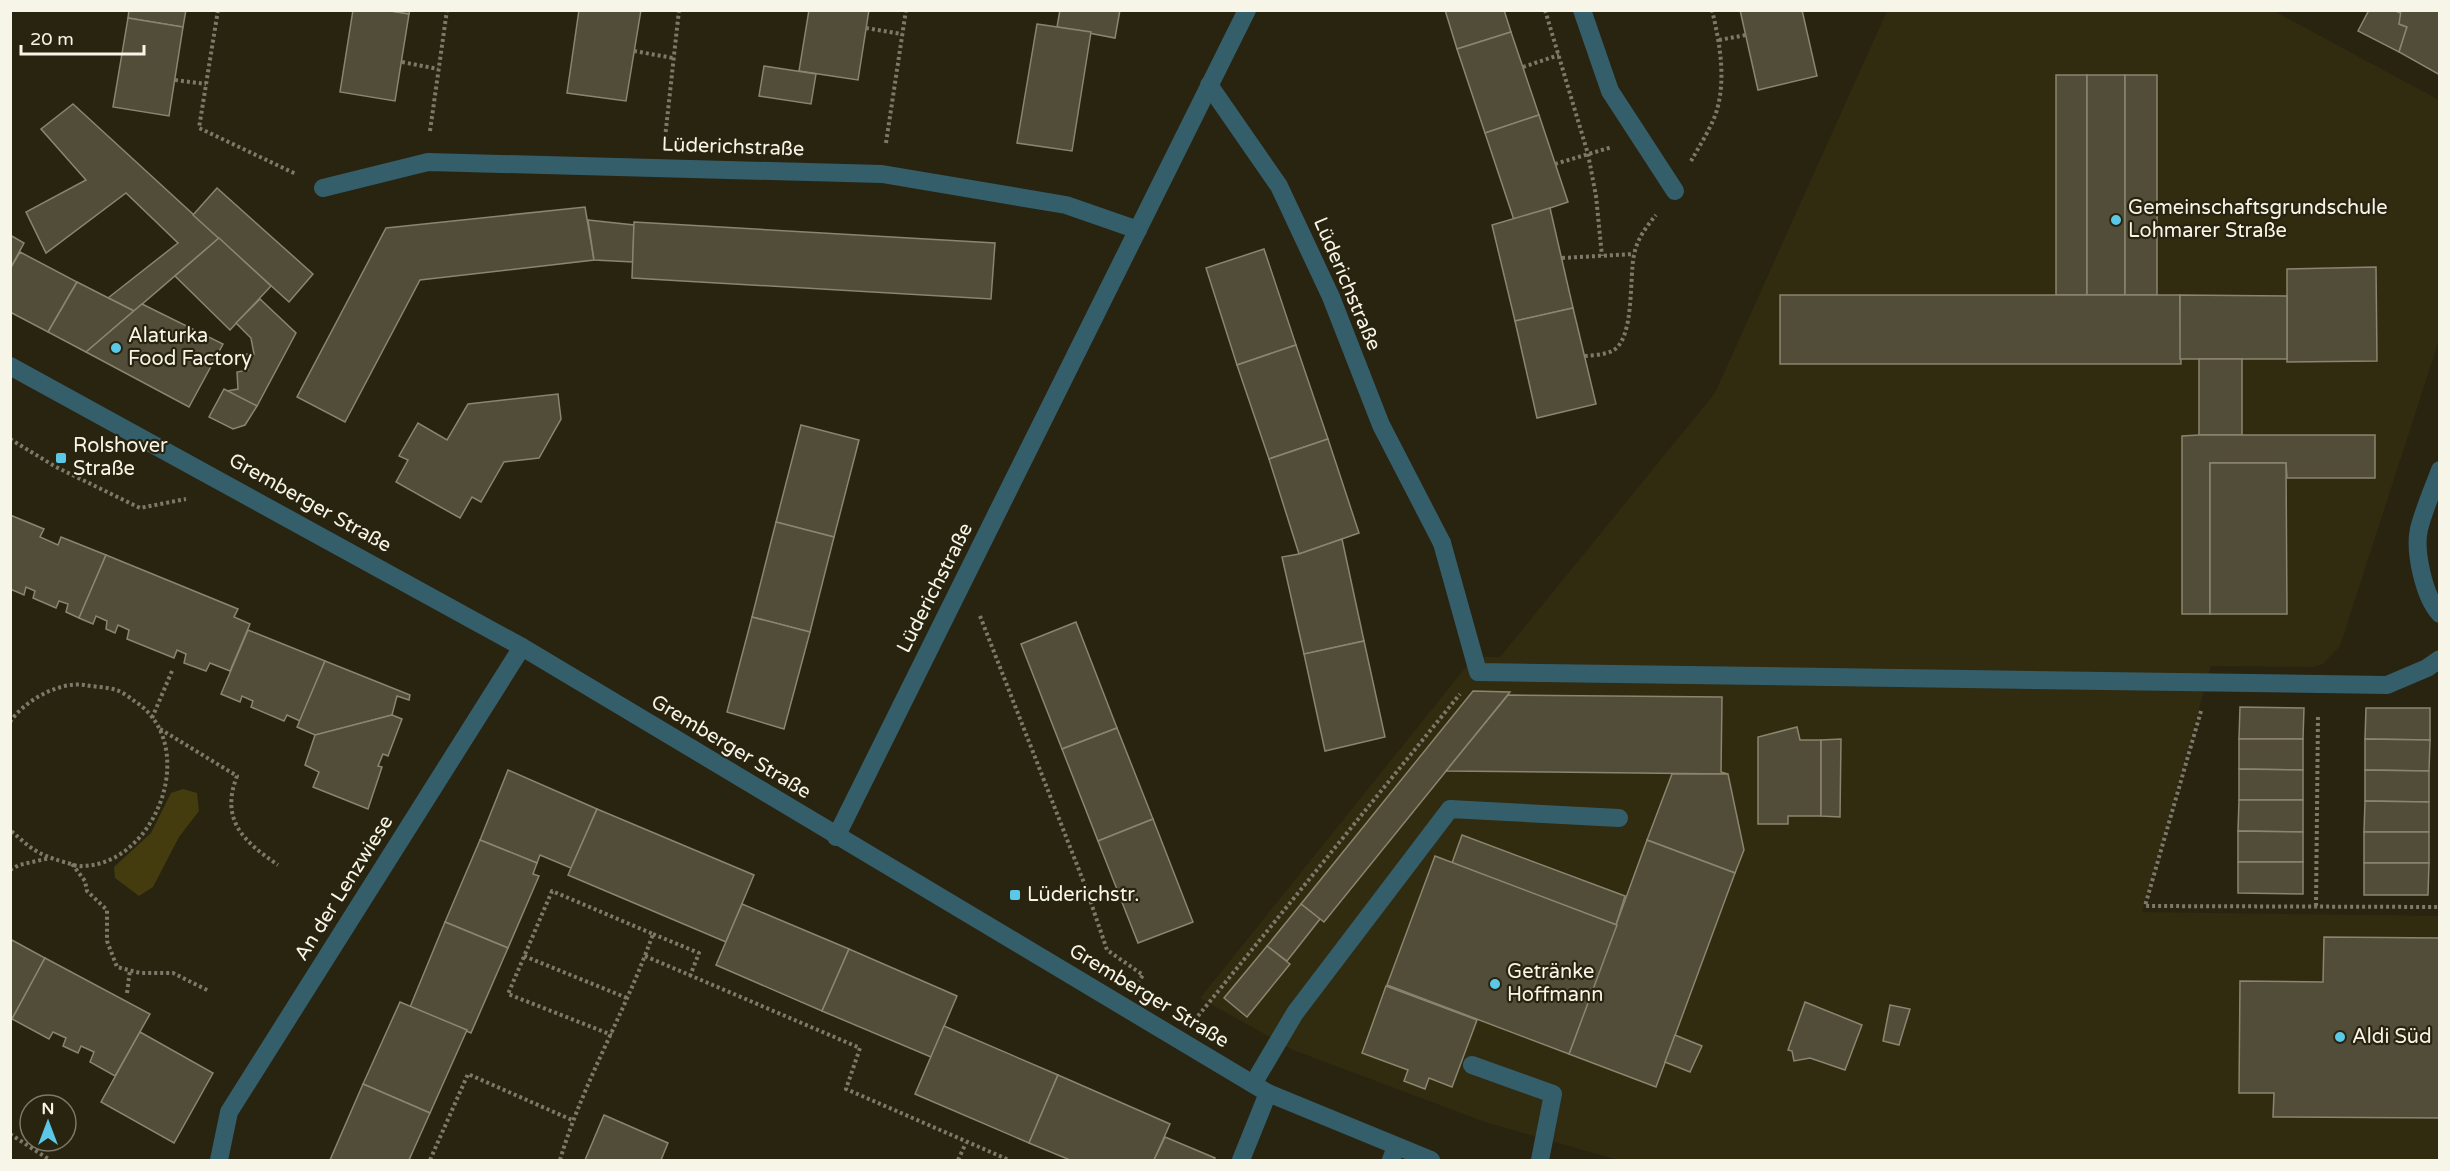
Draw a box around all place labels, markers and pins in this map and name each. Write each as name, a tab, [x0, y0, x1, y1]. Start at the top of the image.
place label: Gemeinschaftsgrundschule Lohmarer Straße	[2128, 196, 2388, 243]
marker: Gemeinschaftsgrundschule Lohmarer Straße	[2109, 213, 2123, 227]
place label: Alaturka Food Factory	[128, 324, 252, 371]
marker: Alaturka Food Factory	[109, 341, 123, 355]
place label: Rolshover Straße	[73, 434, 168, 481]
marker: Rolshover Straße	[54, 451, 68, 465]
place label: Lüderichstr.	[1027, 883, 1140, 907]
marker: Lüderichstr.	[1008, 888, 1022, 902]
place label: Getränke Hoffmann	[1507, 960, 1603, 1007]
marker: Getränke Hoffmann	[1488, 977, 1502, 991]
place label: Aldi Süd	[2352, 1025, 2432, 1049]
marker: Aldi Süd	[2333, 1030, 2347, 1044]

